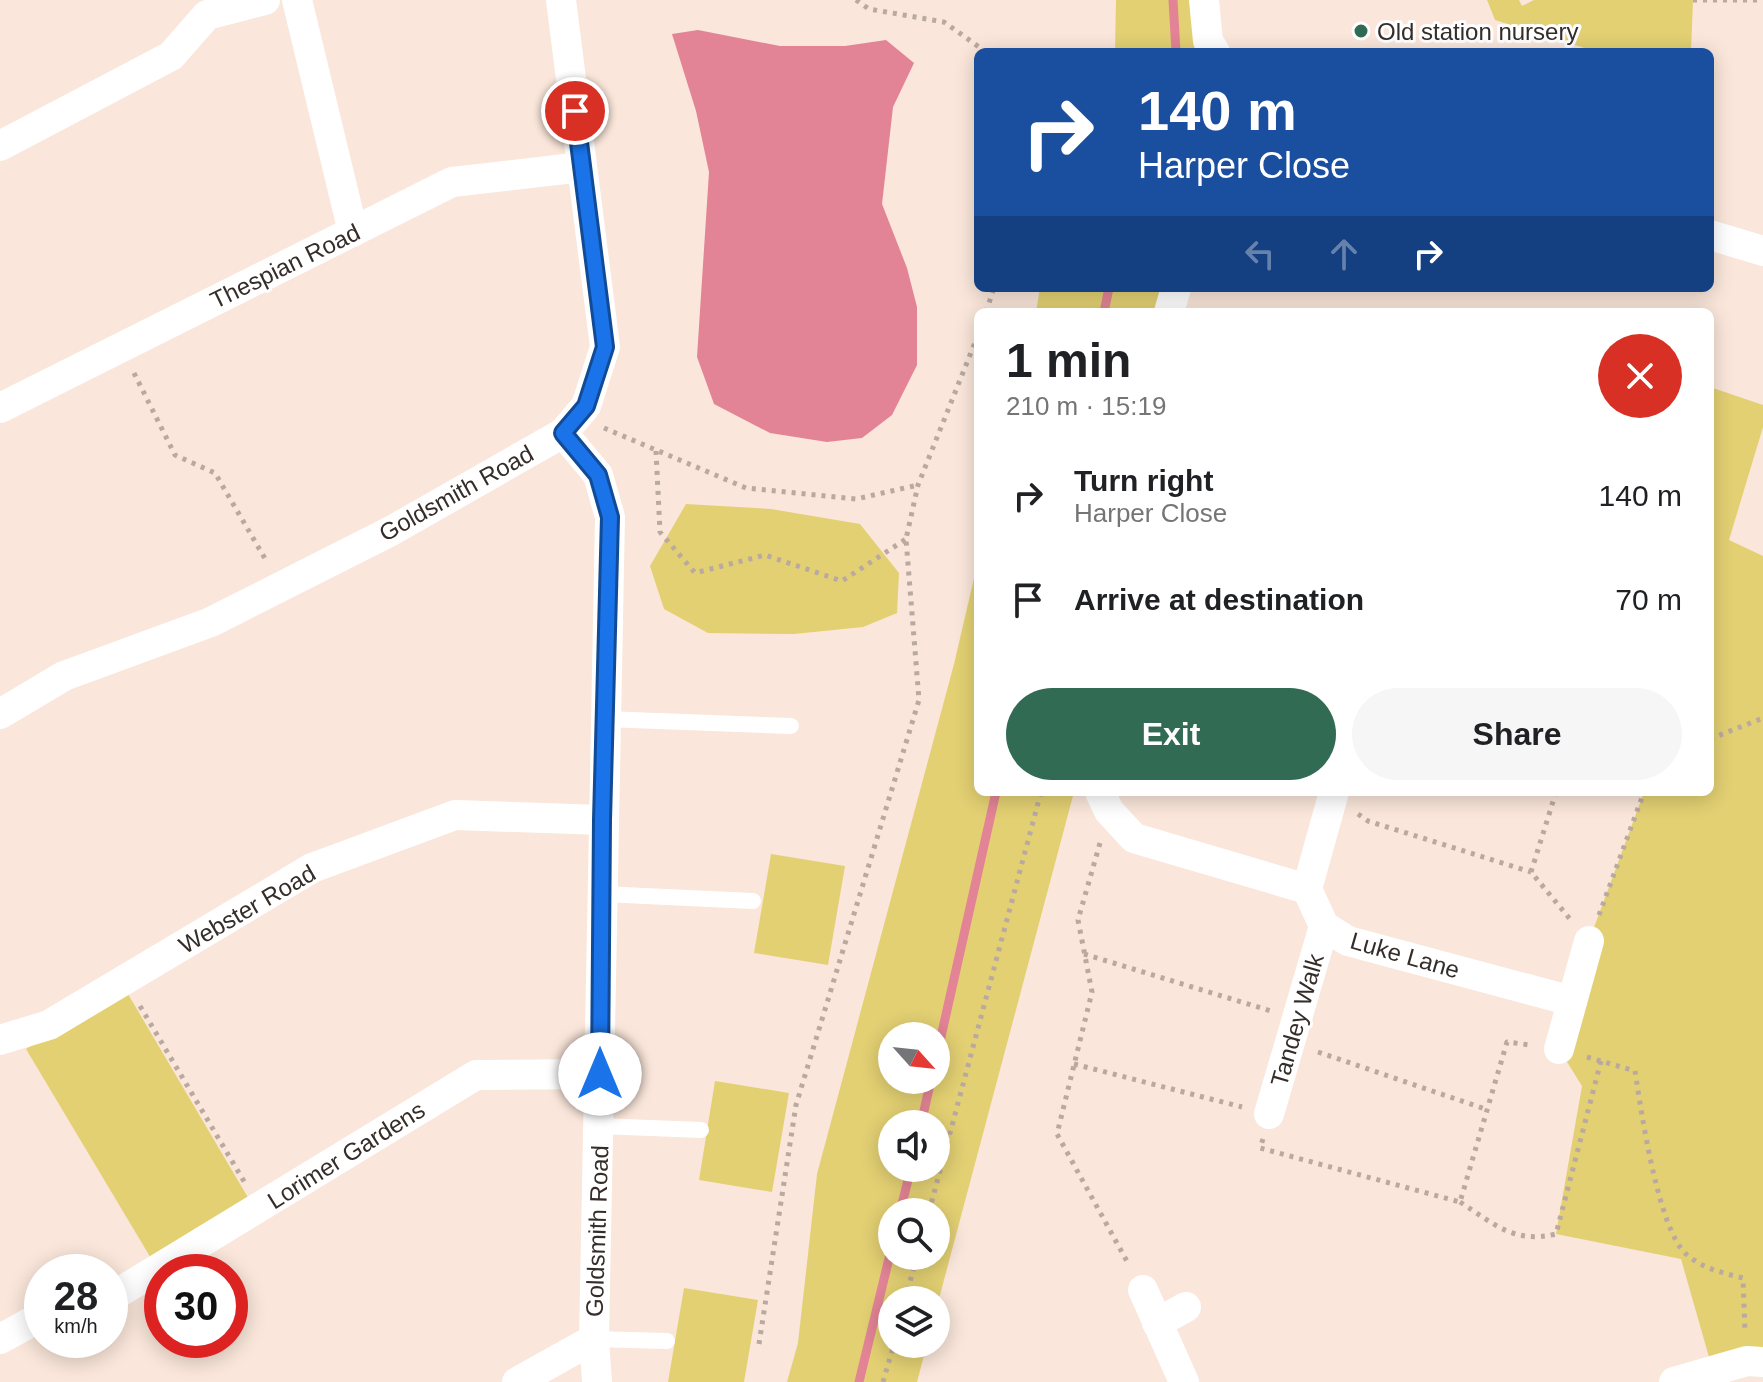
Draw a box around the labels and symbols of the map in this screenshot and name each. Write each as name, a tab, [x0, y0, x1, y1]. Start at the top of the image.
place label: Old station nursery	[1377, 18, 1578, 45]
marker: Old station nursery	[1352, 22, 1370, 40]
pin	[541, 77, 609, 145]
street label: Thespian Road	[206, 218, 364, 314]
street label: Goldsmith Road	[374, 439, 538, 547]
street label: Webster Road	[174, 859, 320, 959]
street label: Luke Lane	[1347, 927, 1463, 983]
street label: Tandey Walk	[1265, 950, 1329, 1089]
north arrow	[878, 1022, 950, 1094]
position arrow	[558, 1032, 642, 1116]
street label: Lorimer Gardens	[262, 1096, 430, 1214]
street label: Goldsmith Road	[581, 1145, 613, 1317]
speed limit sign: 30	[144, 1254, 248, 1358]

